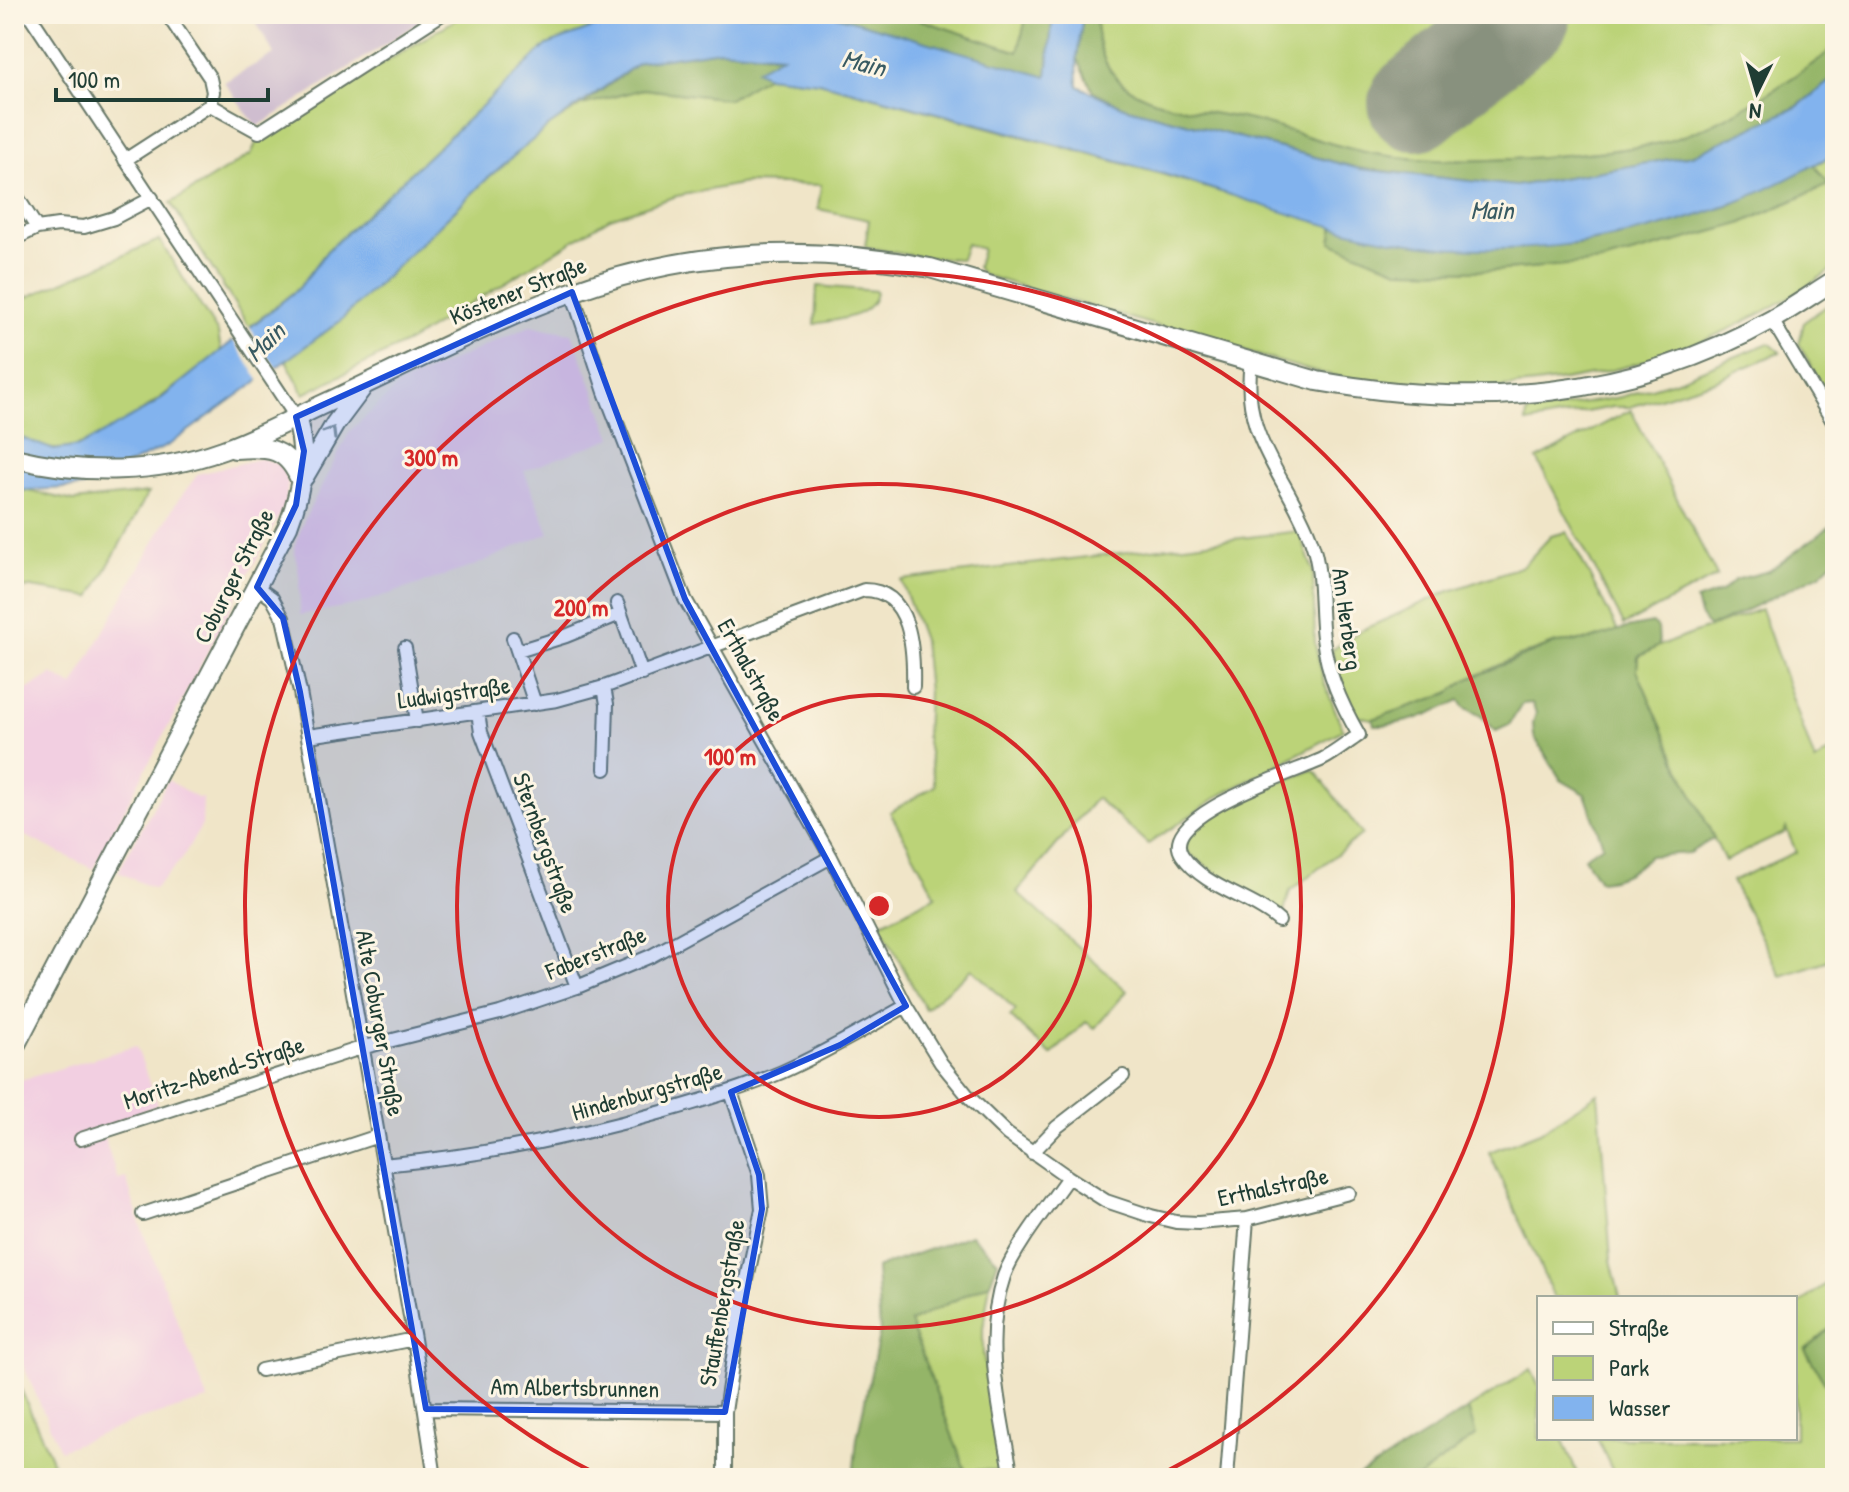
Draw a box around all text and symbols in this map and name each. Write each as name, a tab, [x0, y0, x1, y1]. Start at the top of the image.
water label: Main	[839, 40, 892, 85]
scale bar	[56, 52, 268, 102]
north arrow	[1717, 52, 1797, 132]
text: 100 m	[68, 63, 120, 95]
text: N	[1748, 96, 1762, 127]
water label: Main	[1470, 192, 1516, 227]
street label: Köstener Straße	[445, 248, 591, 332]
water label: Main	[237, 312, 294, 369]
one-way arrow	[321, 427, 336, 441]
text: 300 m	[404, 441, 458, 473]
street label: Coburger Straße	[186, 503, 281, 648]
street label: Am Herberg	[1325, 566, 1371, 672]
text: 200 m	[554, 591, 608, 623]
street label: Erthalstraße	[711, 613, 793, 727]
street label: Ludwigstraße	[395, 668, 513, 716]
text: 100 m	[704, 740, 756, 772]
street label: Sternbergstraße	[506, 768, 586, 917]
centre of rings	[865, 892, 893, 920]
street label: Faberstraße	[540, 917, 651, 987]
street label: Alte Coburger Straße	[349, 927, 413, 1119]
street label: Moritz-Abend-Straße	[119, 1028, 308, 1116]
street label: Hindenburgstraße	[568, 1054, 726, 1128]
street label: Erthalstraße	[1215, 1159, 1332, 1213]
street label: Stauffenbergstraße	[691, 1216, 752, 1389]
legend	[1537, 1296, 1797, 1440]
text: Straße	[1609, 1311, 1670, 1343]
text: Park	[1609, 1351, 1649, 1383]
street label: Am Albertsbrunnen	[490, 1370, 660, 1404]
text: Wasser	[1609, 1391, 1670, 1423]

